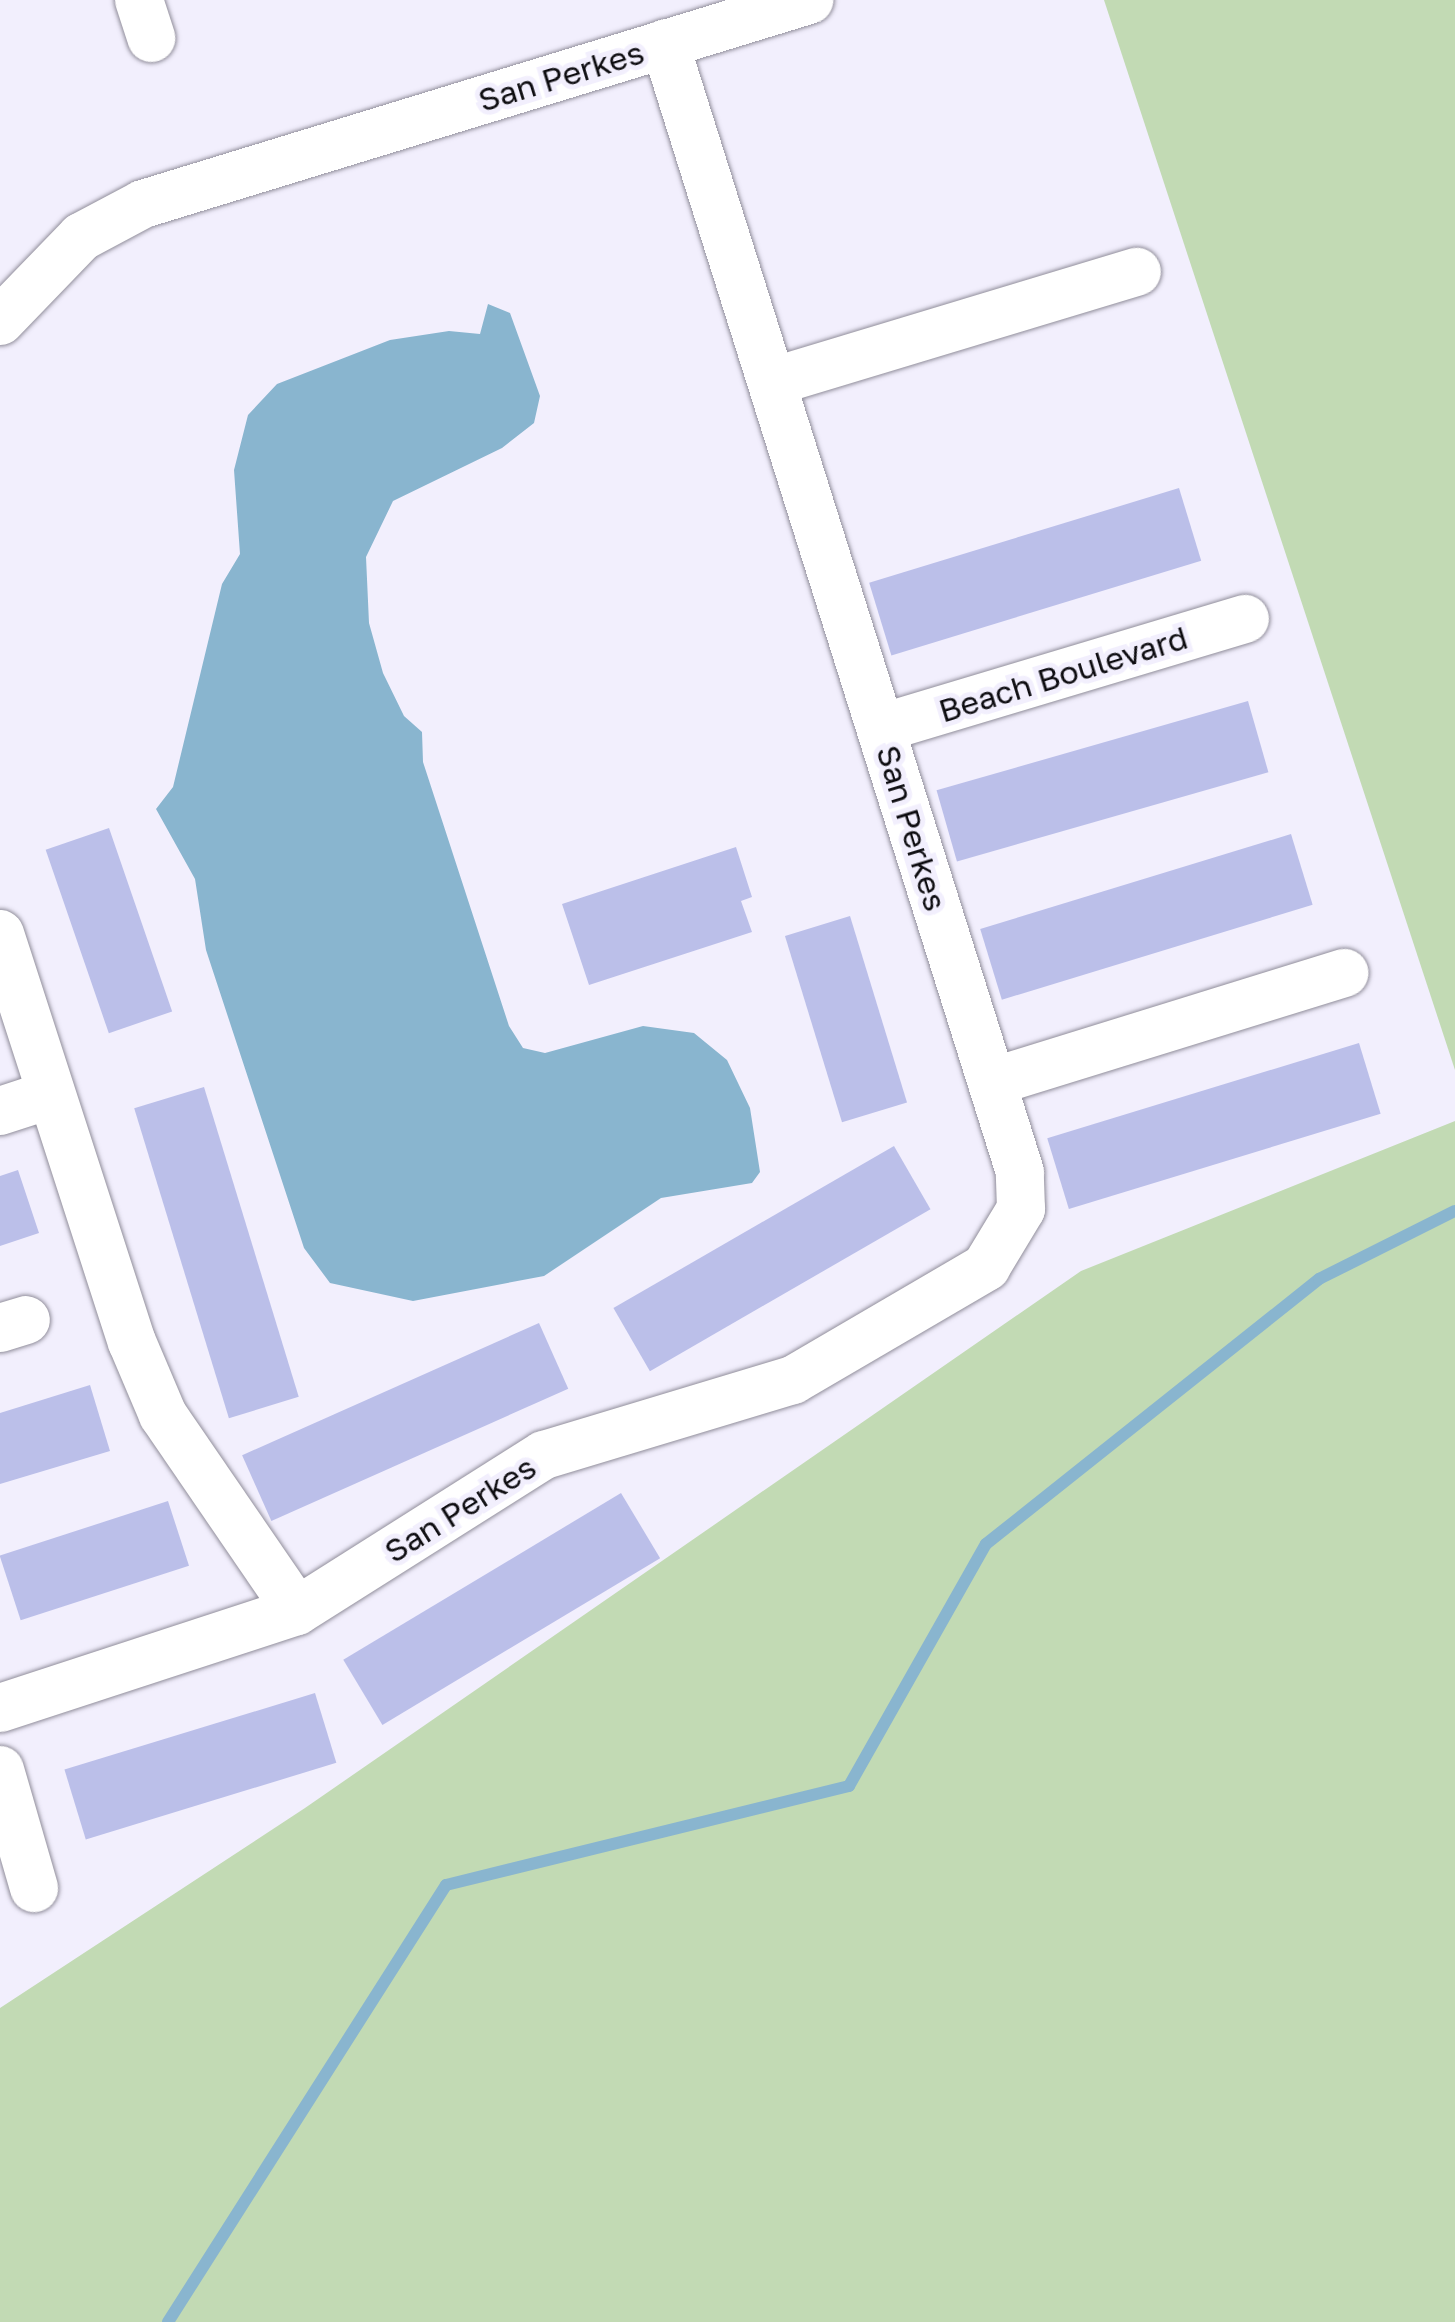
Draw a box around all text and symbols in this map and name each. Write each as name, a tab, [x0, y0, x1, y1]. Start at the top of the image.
street label: San Perkes	[474, 33, 648, 119]
street label: Beach Boulevard	[934, 618, 1192, 730]
street label: San Perkes	[869, 741, 955, 915]
street label: San Perkes	[377, 1447, 543, 1571]

